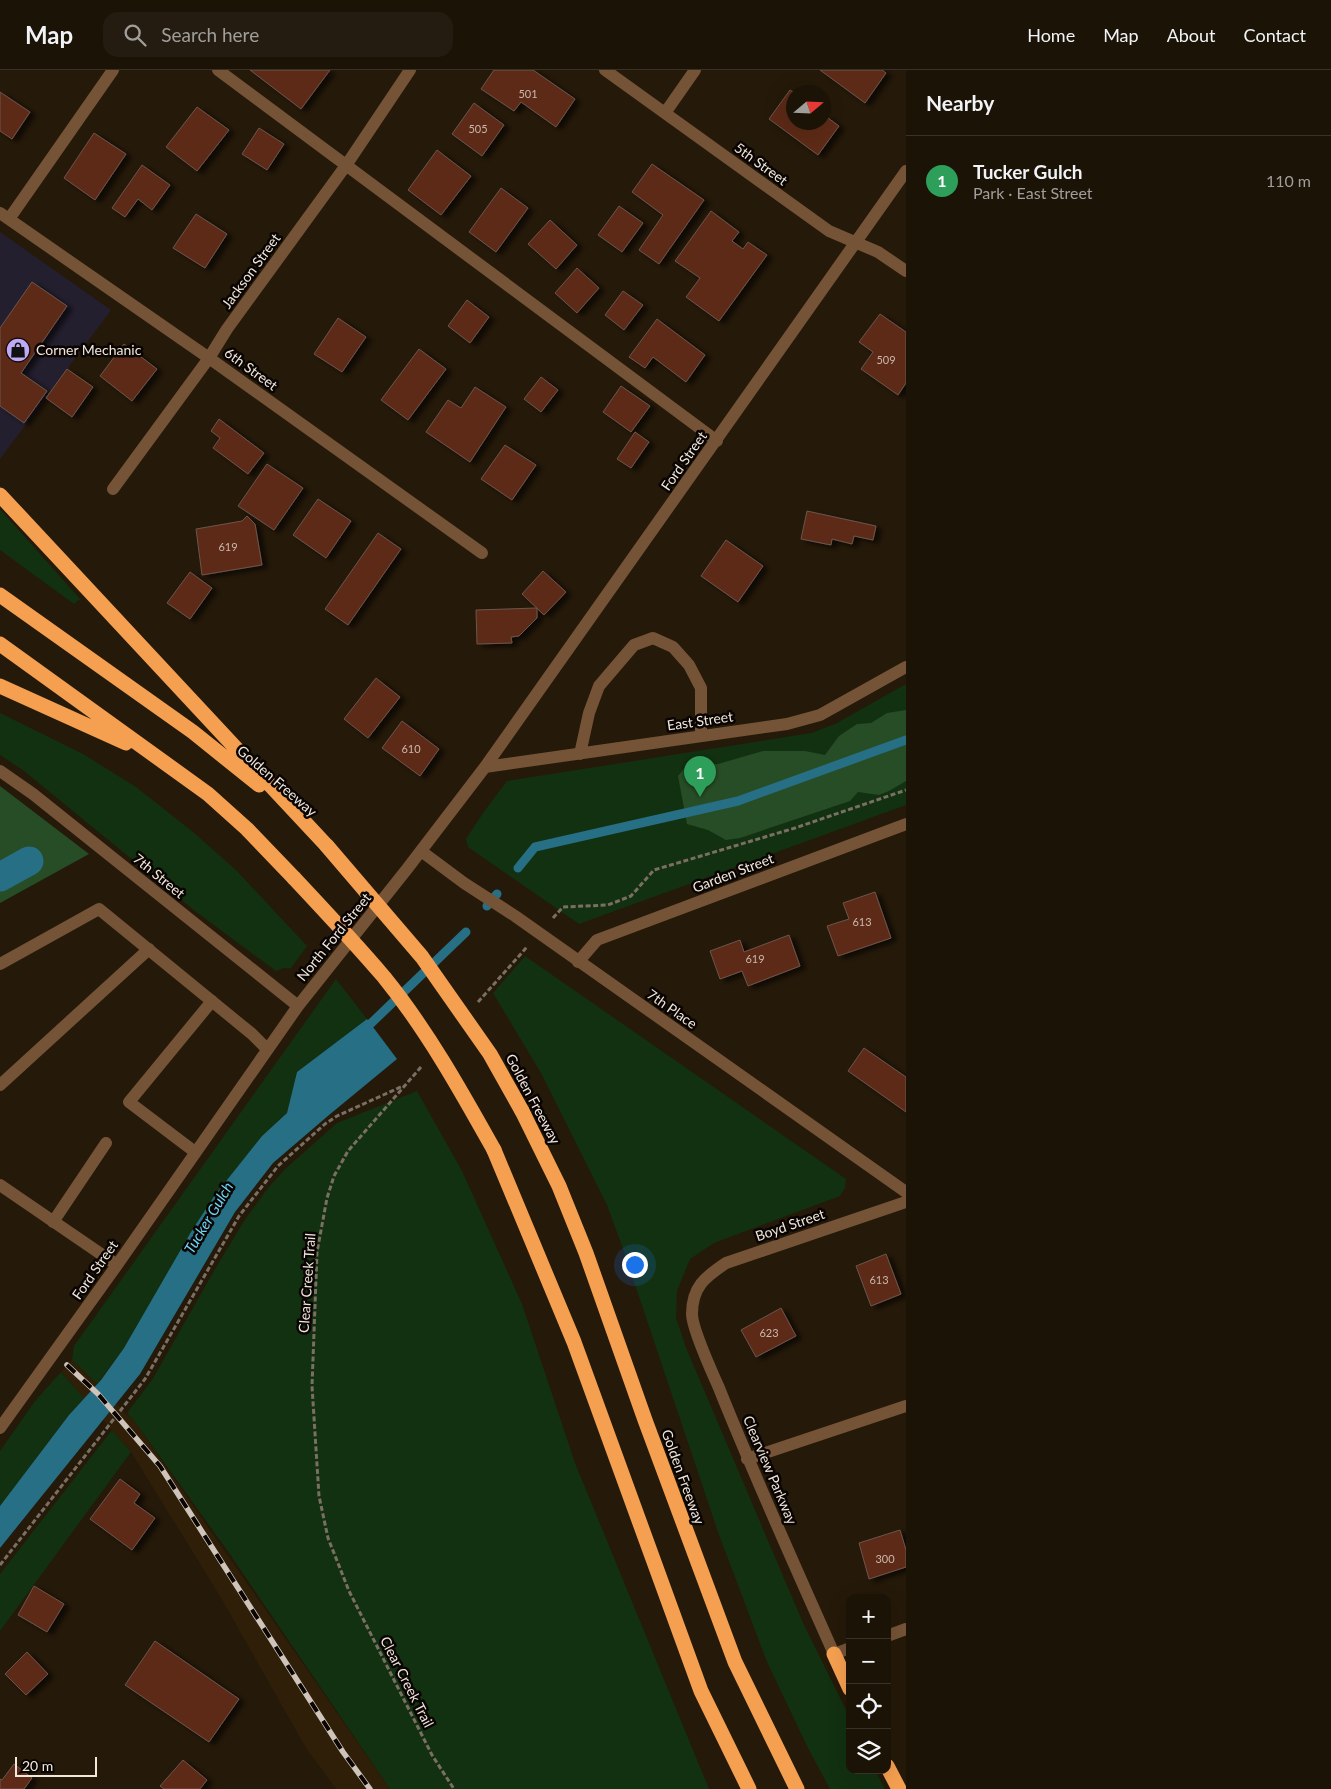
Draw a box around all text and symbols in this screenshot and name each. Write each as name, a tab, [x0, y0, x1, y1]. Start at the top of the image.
search box	[103, 12, 453, 57]
text: Map	[25, 20, 73, 49]
icon: search	[121, 21, 149, 49]
text: Search here	[161, 23, 259, 46]
text: Home	[1027, 24, 1075, 46]
text: Map	[1103, 24, 1139, 46]
text: About	[1167, 24, 1216, 46]
text: Contact	[1244, 24, 1306, 46]
north arrow	[786, 85, 831, 130]
house number: 501	[518, 87, 538, 100]
text: Nearby	[926, 90, 994, 115]
house number: 505	[468, 122, 488, 135]
street label: 5th Street	[731, 139, 791, 189]
text: Tucker Gulch	[973, 160, 1083, 183]
text: 1	[937, 171, 947, 190]
text: 110 m	[1266, 171, 1311, 190]
text: Park · East Street	[973, 183, 1093, 202]
street label: Jackson Street	[218, 230, 284, 312]
shop icon: Corner Mechanic	[5, 337, 31, 363]
place label: Corner Mechanic	[36, 341, 142, 358]
street label: 6th Street	[221, 344, 281, 394]
house number: 509	[876, 353, 896, 366]
street label: Ford Street	[657, 428, 710, 494]
house number: 619	[218, 540, 238, 553]
street label: East Street	[666, 707, 734, 734]
street label: Golden Freeway	[234, 741, 321, 820]
house number: 610	[401, 742, 421, 755]
pin: 1	[684, 756, 716, 797]
street label: Garden Street	[690, 849, 776, 896]
street label: 7th Street	[130, 850, 189, 902]
street label: North Ford Street	[293, 889, 374, 984]
house number: 613	[852, 915, 872, 928]
house number: 619	[745, 952, 765, 965]
street label: 7th Place	[644, 985, 701, 1032]
street label: Golden Freeway	[503, 1051, 565, 1147]
water label: Tucker Gulch	[180, 1179, 236, 1256]
street label: Boyd Street	[753, 1205, 827, 1244]
street label: Clear Creek Trail	[295, 1233, 318, 1333]
street label: Ford Street	[68, 1237, 121, 1303]
your location	[622, 1252, 648, 1278]
house number: 613	[869, 1273, 889, 1286]
house number: 623	[759, 1326, 779, 1339]
street label: Clearview Parkway	[740, 1413, 801, 1527]
street label: Golden Freeway	[658, 1427, 709, 1527]
house number: 300	[875, 1552, 895, 1565]
map controls	[846, 1594, 891, 1774]
button: +	[846, 1594, 891, 1639]
street label: Clear Creek Trail	[377, 1633, 438, 1730]
button: −	[846, 1639, 891, 1684]
button: locate	[846, 1684, 891, 1729]
button: layers	[846, 1729, 891, 1774]
scale bar	[15, 1754, 98, 1777]
text: 20 m	[22, 1757, 53, 1774]

